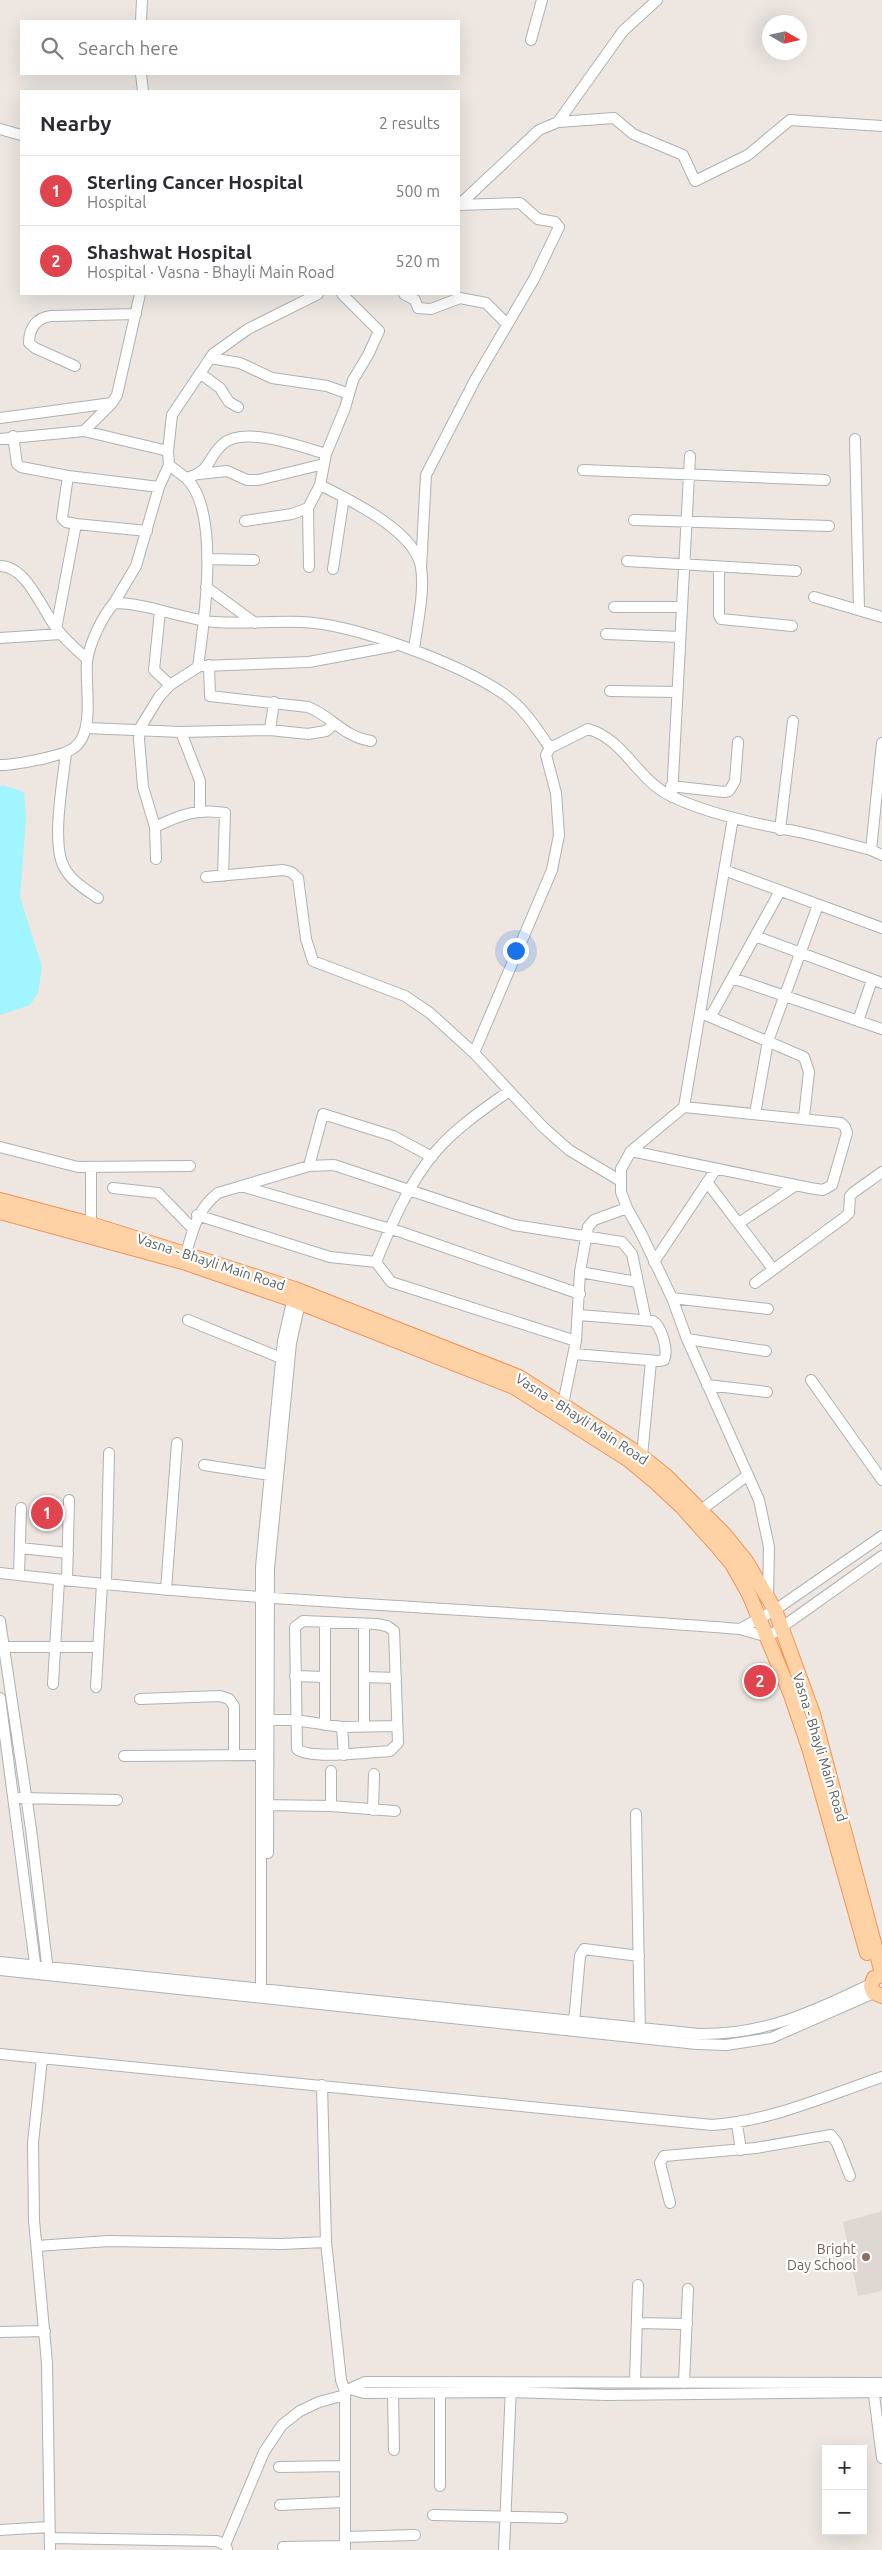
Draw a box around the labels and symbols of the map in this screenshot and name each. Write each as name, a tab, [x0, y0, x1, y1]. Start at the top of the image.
north arrow	[762, 15, 807, 60]
your location	[503, 938, 529, 964]
street label: Vasna - Bhayli Main Road	[135, 1230, 287, 1294]
street label: Vasna - Bhayli Main Road	[513, 1370, 651, 1468]
pin: 1	[31, 1494, 63, 1532]
pin: 2	[744, 1662, 776, 1700]
street label: Vasna - Bhayli Main Road	[790, 1671, 850, 1823]
place label: Bright Day School	[787, 2241, 856, 2273]
marker: Bright Day School	[860, 2251, 872, 2263]

